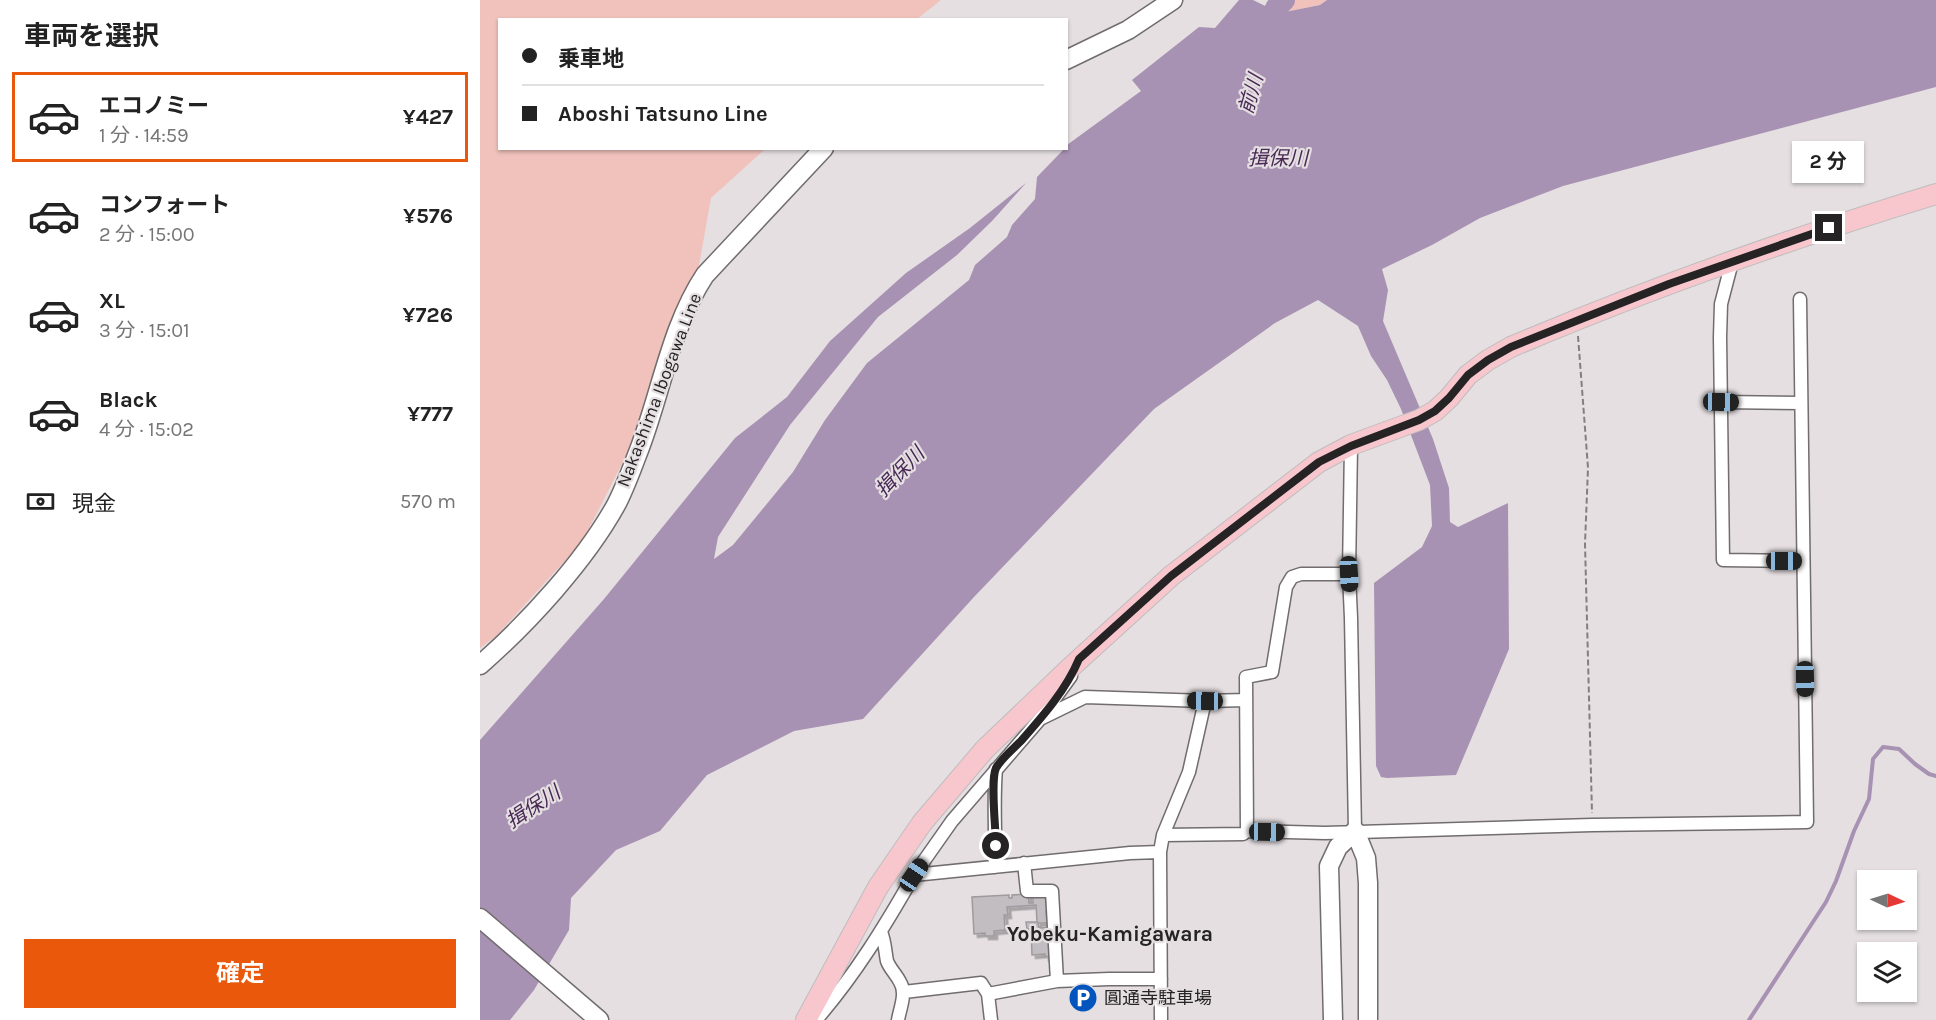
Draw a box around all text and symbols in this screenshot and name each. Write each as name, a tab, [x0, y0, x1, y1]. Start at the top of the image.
text: 車両を選択	[24, 20, 159, 52]
text: 乗車地	[558, 46, 624, 72]
water label: 前川	[1234, 70, 1268, 116]
icon: car	[27, 90, 81, 144]
text: エコノミー	[99, 93, 209, 119]
text: Aboshi Tatsuno Line	[558, 101, 768, 127]
text: ¥427	[403, 104, 453, 130]
text: 1 分 · 14:59	[99, 124, 189, 147]
callout: 2 分	[1793, 141, 1865, 183]
water label: 揖保川	[1248, 147, 1310, 170]
text: 2 分	[1809, 150, 1847, 173]
icon: car	[27, 189, 81, 243]
text: コンフォート	[99, 192, 230, 218]
text: ¥576	[403, 203, 453, 229]
route end	[1815, 214, 1842, 241]
text: 2 分 · 15:00	[99, 223, 195, 246]
icon: car	[27, 288, 81, 342]
text: XL	[99, 288, 125, 314]
street label: Nakashima Ibogawa Line	[612, 290, 706, 490]
text: ¥726	[402, 302, 453, 328]
text: 3 分 · 15:01	[99, 319, 190, 342]
icon: car	[27, 387, 81, 441]
text: Black	[99, 387, 158, 413]
car	[1703, 393, 1739, 411]
text: ¥777	[407, 401, 453, 427]
text: 4 分 · 15:02	[99, 418, 194, 441]
water label: 揖保川	[871, 441, 931, 502]
icon: cash	[24, 485, 57, 518]
text: 570 m	[400, 490, 456, 513]
text: 現金	[72, 491, 116, 517]
car	[1766, 552, 1802, 570]
car	[1339, 556, 1359, 592]
car	[1796, 661, 1814, 697]
car	[1187, 692, 1223, 710]
water label: 揖保川	[502, 780, 566, 833]
car	[1249, 823, 1285, 841]
route start	[982, 832, 1009, 859]
car	[896, 855, 932, 895]
north arrow	[1857, 870, 1917, 930]
map controls	[1857, 870, 1917, 1002]
district label: Yobeku-Kamigawara	[1007, 922, 1213, 946]
button: 確定	[24, 939, 456, 1008]
button: layers	[1857, 942, 1917, 1002]
parking icon: 圓通寺駐車場	[1067, 982, 1099, 1014]
place label: 圓通寺駐車場	[1104, 987, 1212, 1009]

